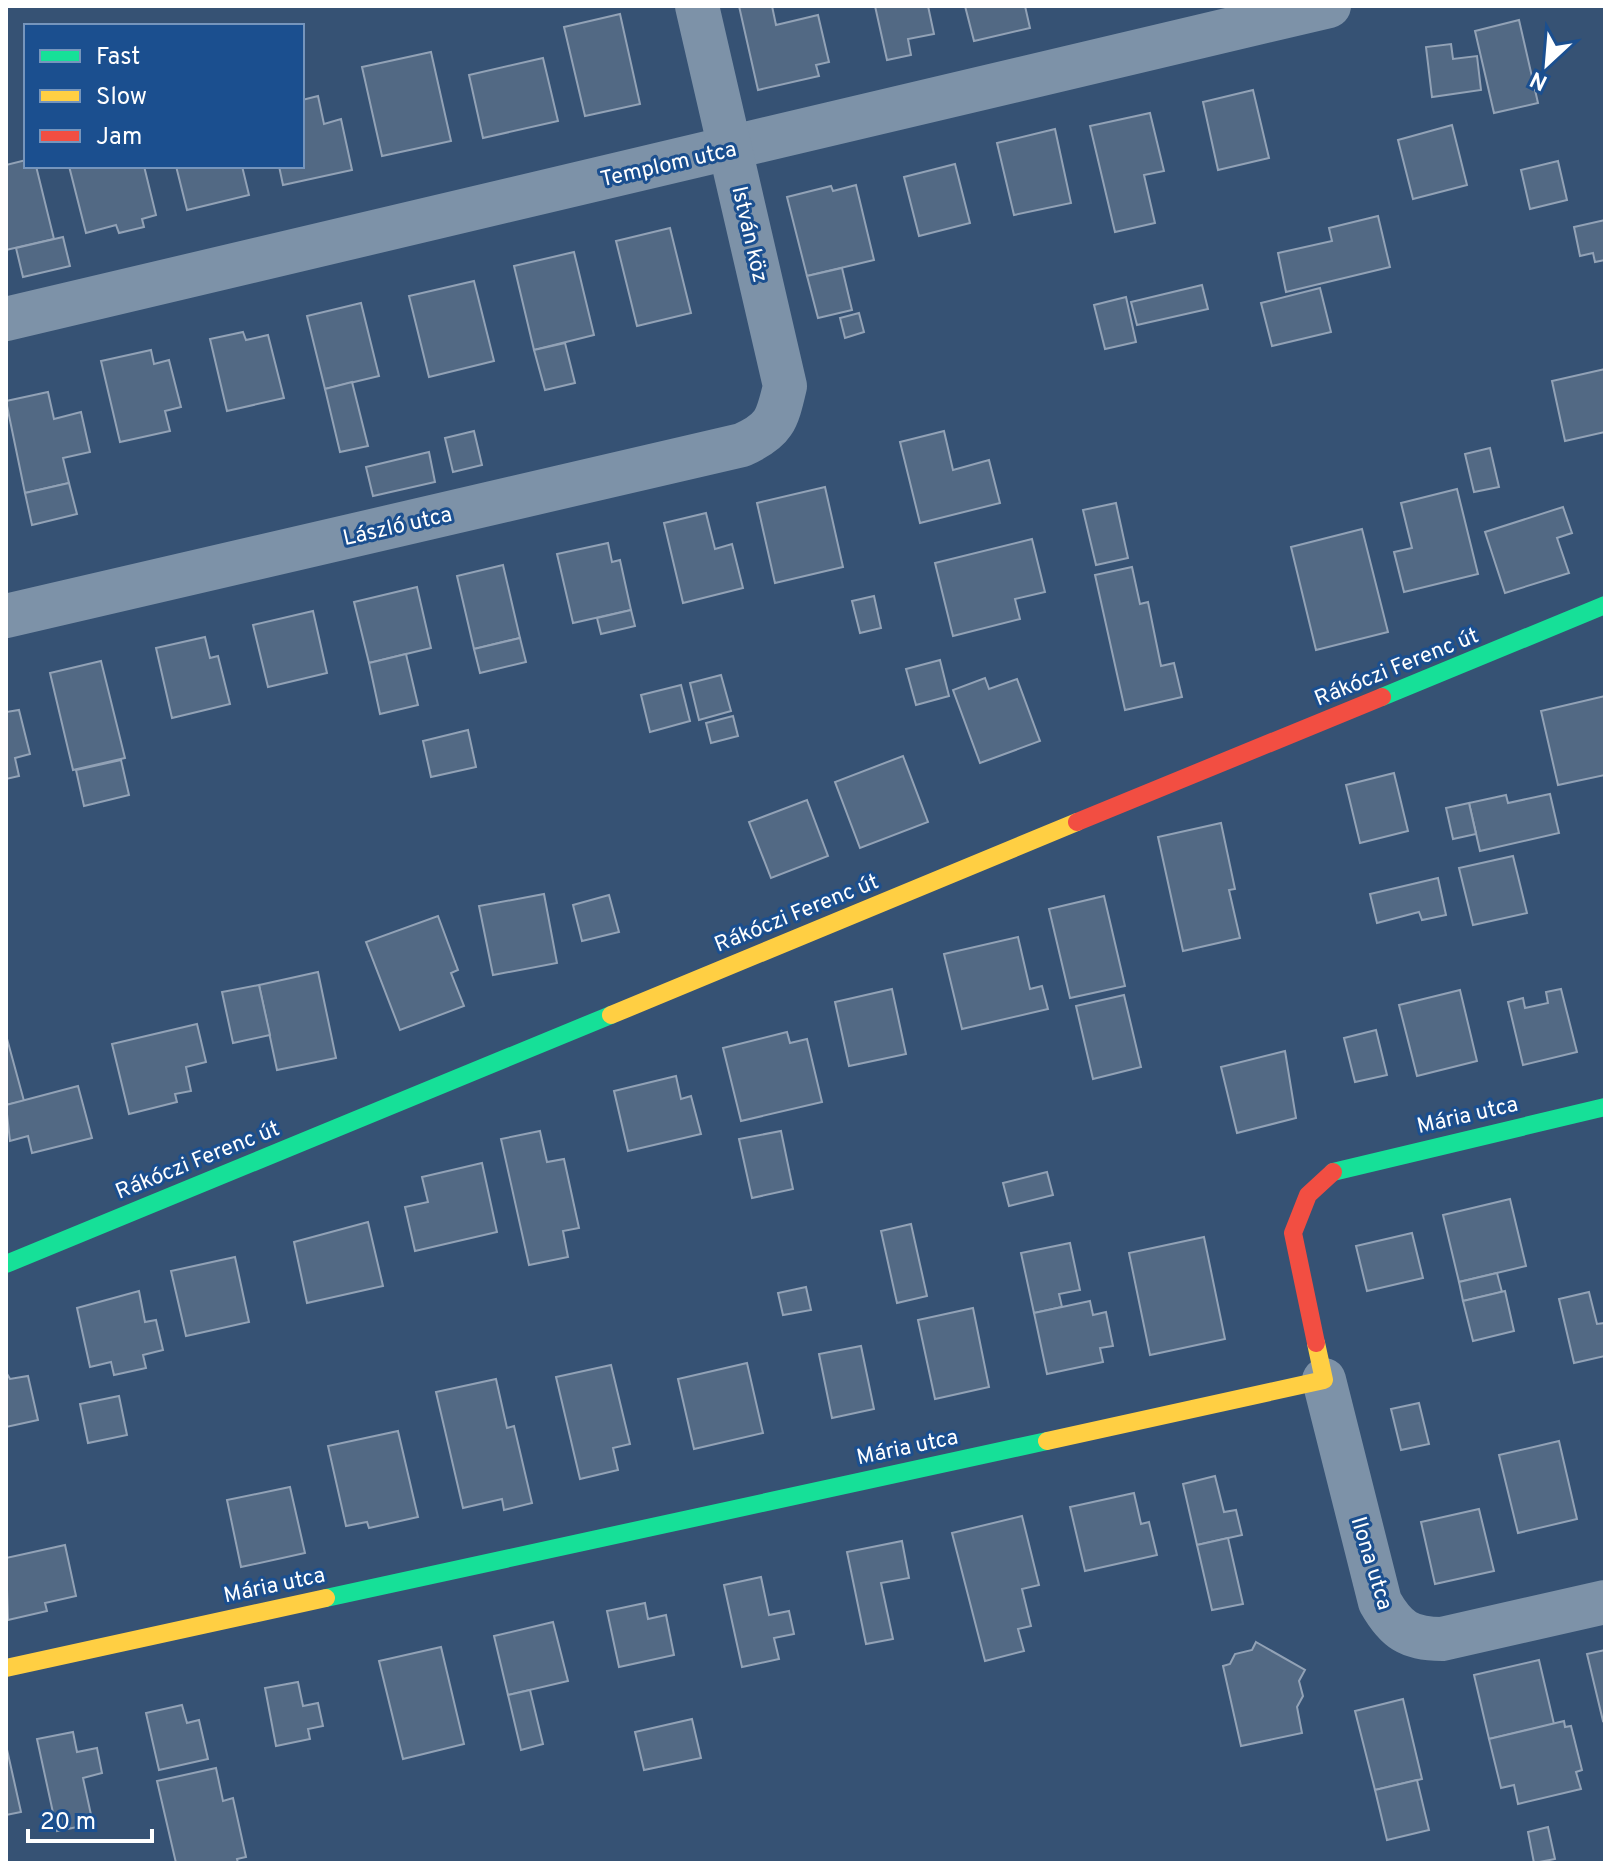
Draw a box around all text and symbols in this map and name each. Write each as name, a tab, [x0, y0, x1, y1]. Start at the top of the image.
legend	[24, 24, 304, 168]
north arrow	[1507, 24, 1587, 104]
text: Fast	[96, 43, 140, 73]
text: N	[1526, 64, 1552, 95]
text: Slow	[96, 83, 147, 113]
text: Jam	[96, 123, 142, 153]
street label: Templom utca	[598, 137, 739, 194]
street label: István köz	[724, 184, 773, 285]
street label: László utca	[340, 502, 455, 553]
street label: Rákóczi Ferenc út	[1311, 623, 1483, 714]
street label: Rákóczi Ferenc út	[711, 869, 883, 960]
street label: Mária utca	[1414, 1092, 1521, 1141]
street label: Rákóczi Ferenc út	[112, 1116, 284, 1207]
street label: Mária utca	[854, 1425, 961, 1472]
street label: Ilona utca	[1344, 1514, 1398, 1614]
street label: Mária utca	[221, 1563, 328, 1610]
scale bar	[28, 1793, 152, 1843]
text: 20 m	[40, 1808, 96, 1838]

